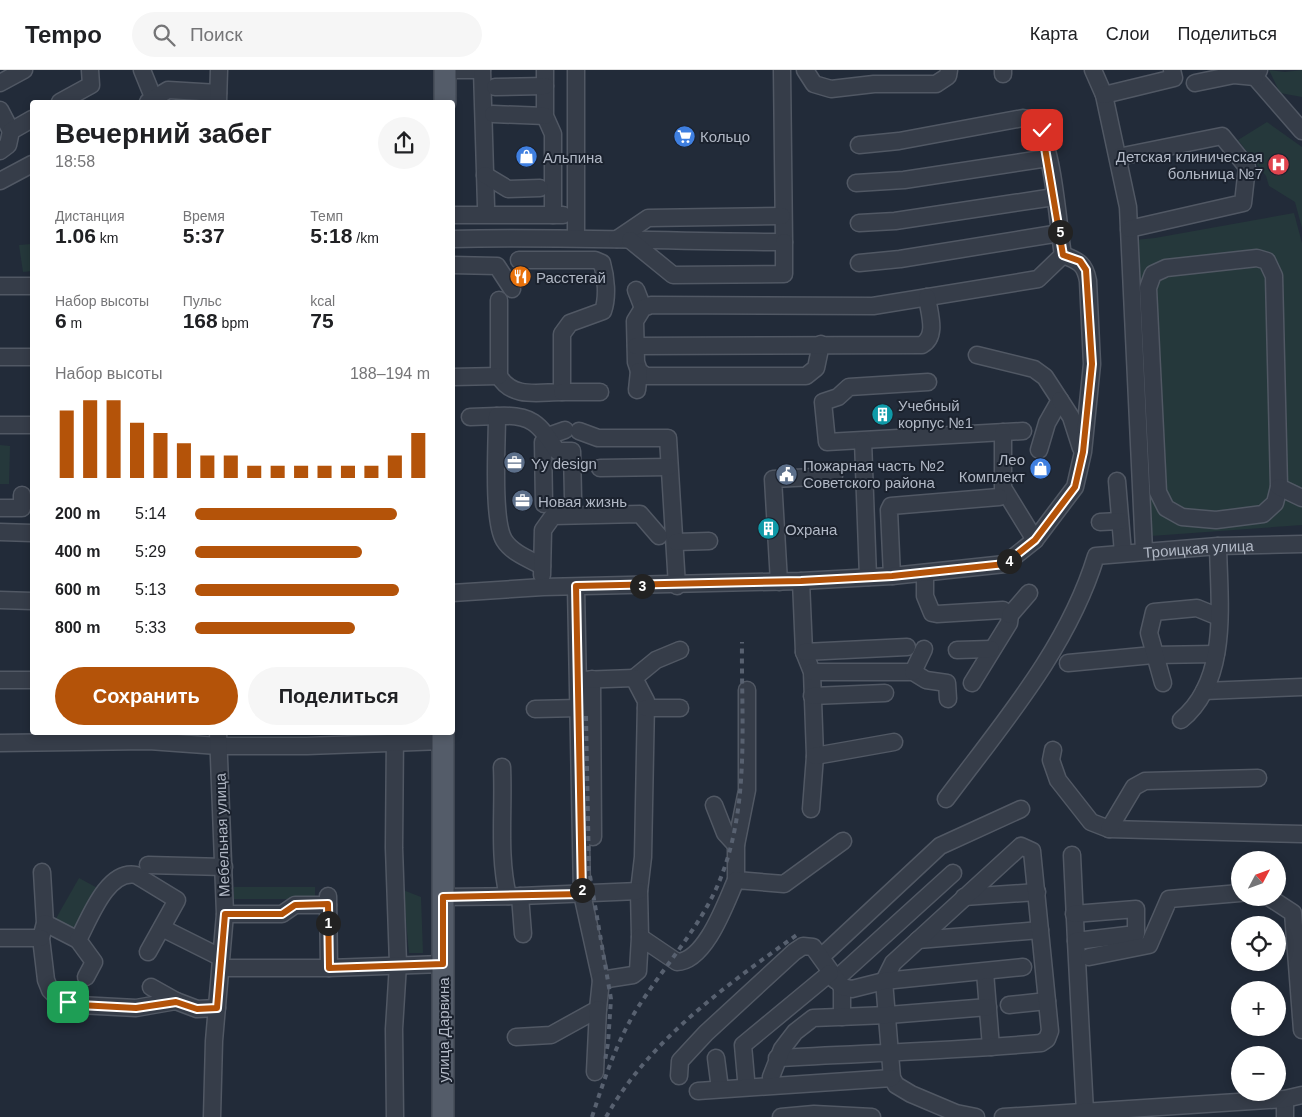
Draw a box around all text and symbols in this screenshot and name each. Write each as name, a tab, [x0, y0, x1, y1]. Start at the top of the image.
search box	[132, 12, 482, 57]
text: Tempo	[25, 21, 102, 48]
icon: search	[150, 21, 178, 49]
text: Поиск	[190, 24, 243, 45]
text: Карта	[1030, 24, 1078, 44]
text: Слои	[1106, 24, 1150, 44]
text: Поделиться	[1178, 24, 1277, 44]
pin	[1021, 109, 1063, 151]
icon: check	[1028, 116, 1056, 144]
button: share	[378, 117, 430, 169]
text: Вечерний забег	[55, 118, 272, 149]
supermarket icon: Кольцо	[672, 124, 696, 148]
place label: Кольцо	[700, 128, 750, 145]
shop icon: Альпина	[515, 145, 539, 169]
place label: Детская клиническая больница №7	[1116, 148, 1263, 182]
place label: Альпина	[543, 149, 603, 166]
text: 18:58	[55, 153, 95, 170]
hospital icon: Детская клиническая больница №7	[1267, 153, 1291, 177]
text: Дистанция	[55, 208, 125, 224]
text: Время	[183, 208, 225, 224]
text: Темп	[310, 208, 343, 224]
pin: 5	[1048, 220, 1072, 244]
text: 1.06	[55, 224, 96, 247]
text: 5:37	[183, 224, 225, 247]
text: 5:18	[310, 224, 352, 247]
text: 5	[1057, 224, 1064, 240]
text: km	[96, 230, 118, 246]
text: /km	[352, 230, 379, 246]
restaurant icon: Расстегай	[508, 265, 532, 289]
place label: Расстегай	[536, 269, 606, 286]
text: Набор высоты	[55, 293, 149, 309]
text: Пульс	[183, 293, 222, 309]
text: kcal	[310, 293, 335, 309]
text: 6	[55, 309, 67, 332]
text: 168	[183, 309, 218, 332]
text: 75	[310, 309, 334, 332]
text: m	[67, 315, 82, 331]
text: bpm	[218, 315, 249, 331]
text: Набор высоты	[55, 365, 162, 382]
text: 188–194 m	[350, 365, 430, 382]
place label: Учебный корпус №1	[898, 397, 973, 431]
building icon: Учебный корпус №1	[870, 402, 894, 426]
office icon: Yy design	[503, 451, 527, 475]
place label: Лео Комплект	[959, 451, 1025, 485]
place label: Yy design	[531, 455, 597, 472]
shop icon: Лео Комплект	[1029, 456, 1053, 480]
place label: Пожарная часть №2 Советского района	[803, 457, 945, 491]
public building icon: Пожарная часть №2 Советского района	[775, 462, 799, 486]
office icon: Новая жизнь	[510, 489, 534, 513]
place label: Новая жизнь	[538, 493, 627, 510]
text: 200 m	[55, 505, 100, 522]
text: 5:14	[135, 505, 166, 522]
building icon: Охрана	[757, 517, 781, 541]
place label: Охрана	[785, 521, 838, 538]
street label: Троицкая улица	[1143, 537, 1255, 561]
text: 400 m	[55, 543, 100, 560]
text: 5:29	[135, 543, 166, 560]
pin: 4	[996, 548, 1022, 574]
text: 4	[1006, 553, 1013, 569]
pin: 3	[630, 574, 654, 598]
text: 3	[639, 578, 646, 594]
text: 600 m	[55, 581, 100, 598]
text: 5:13	[135, 581, 166, 598]
text: 800 m	[55, 619, 100, 636]
text: 5:33	[135, 619, 166, 636]
button: Сохранить	[55, 667, 238, 725]
button: Поделиться	[248, 667, 430, 725]
street label: Мебельная улица	[211, 772, 233, 897]
north arrow	[1231, 851, 1286, 906]
map controls	[1231, 851, 1286, 1101]
pin: 2	[570, 878, 594, 902]
text: 2	[579, 882, 586, 898]
pin: 1	[316, 910, 340, 936]
text: 1	[325, 915, 332, 931]
button: locate	[1231, 916, 1286, 971]
street label: улица Дарвина	[435, 977, 452, 1083]
pin	[47, 981, 89, 1023]
button: +	[1231, 981, 1286, 1036]
icon: arrive	[54, 988, 82, 1016]
button: −	[1231, 1046, 1286, 1101]

